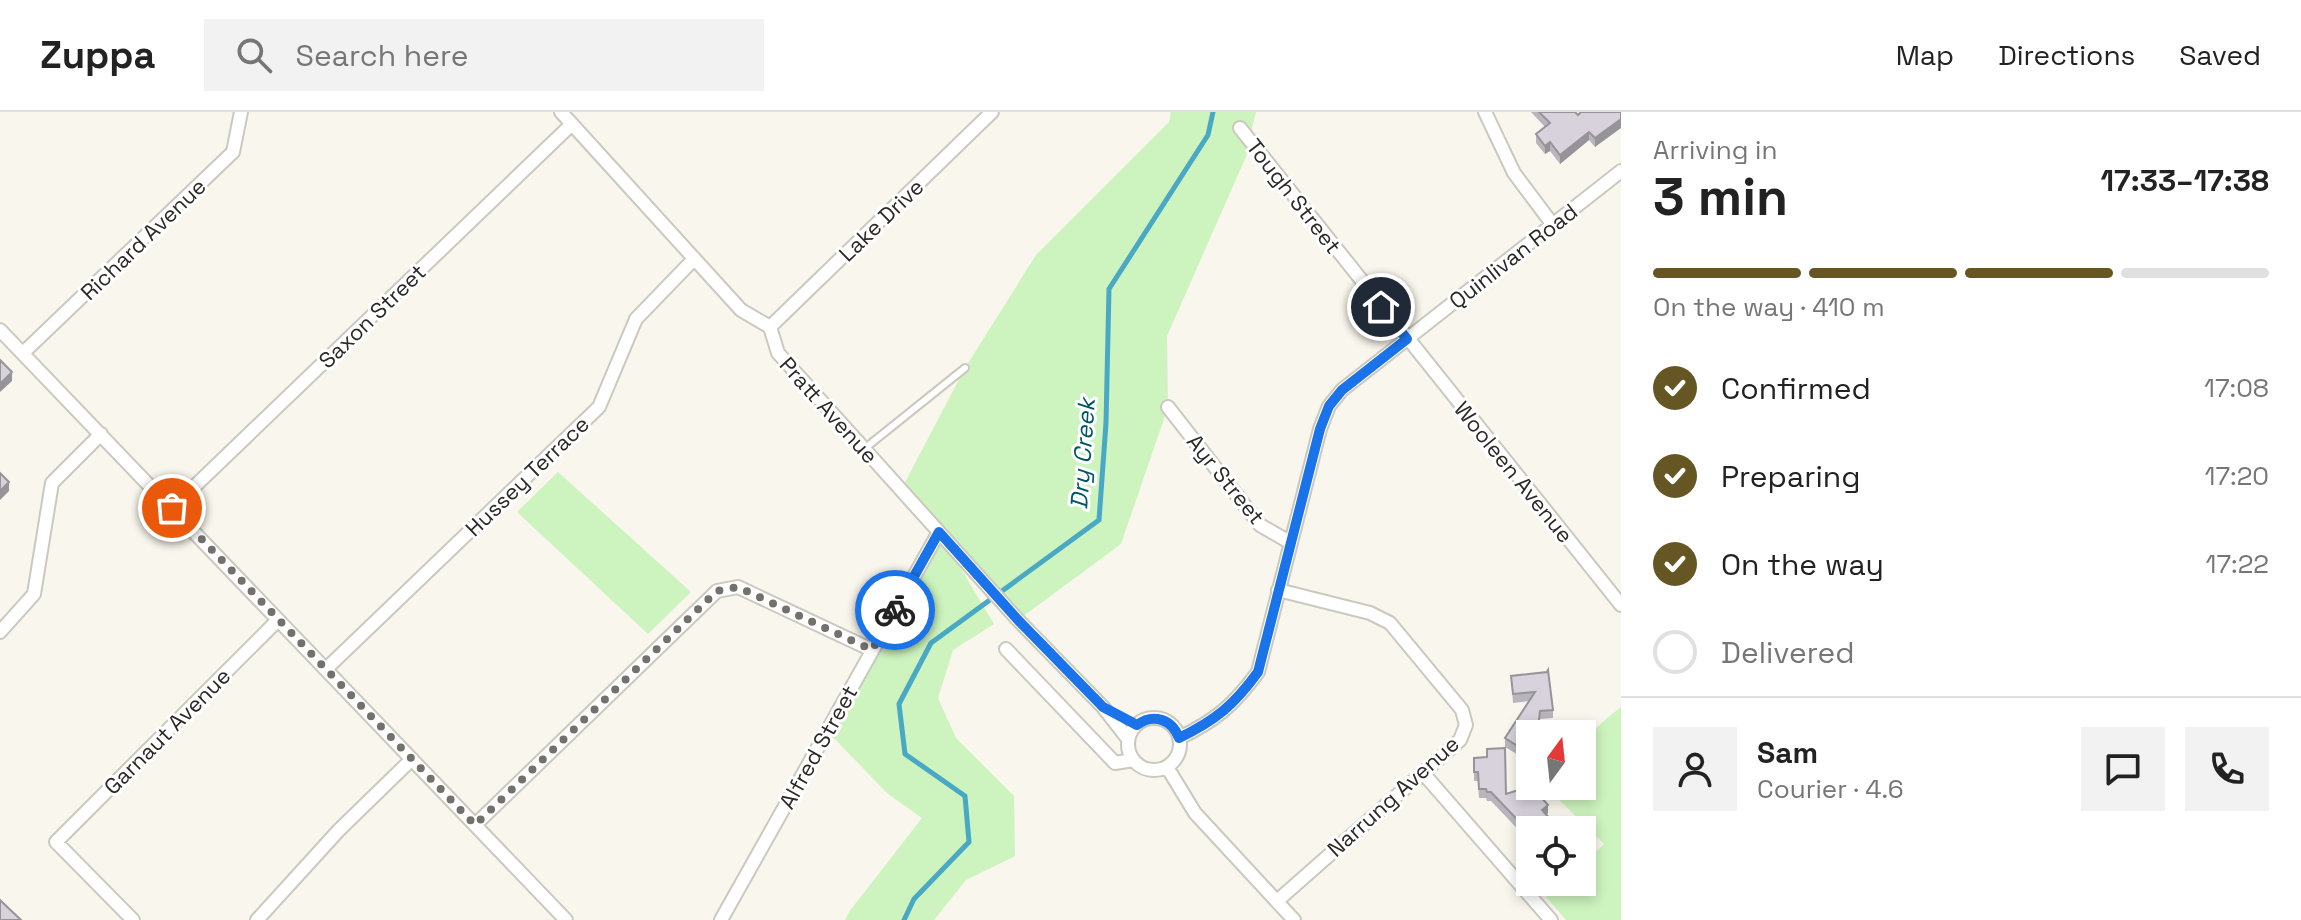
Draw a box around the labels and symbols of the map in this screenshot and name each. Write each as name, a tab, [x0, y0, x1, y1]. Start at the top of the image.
street label: Tough Street	[1240, 133, 1348, 259]
street label: Richard Avenue	[74, 172, 212, 306]
street label: Lake Drive	[833, 173, 929, 267]
street label: Quinlivan Road	[1443, 197, 1583, 315]
street label: Saxon Street	[312, 258, 432, 374]
pin	[1347, 273, 1415, 341]
street label: Pratt Avenue	[774, 351, 884, 469]
water label: Dry Creek	[1063, 394, 1102, 510]
street label: Wooleen Avenue	[1448, 396, 1580, 548]
street label: Hussey Terrace	[459, 410, 595, 542]
street label: Ayr Street	[1181, 428, 1271, 530]
pin	[138, 474, 206, 542]
courier	[855, 570, 935, 650]
street label: Garnaut Avenue	[98, 662, 236, 800]
street label: Alfred Street	[773, 680, 863, 814]
north arrow	[1516, 720, 1596, 800]
street label: Narrung Avenue	[1321, 729, 1465, 863]

